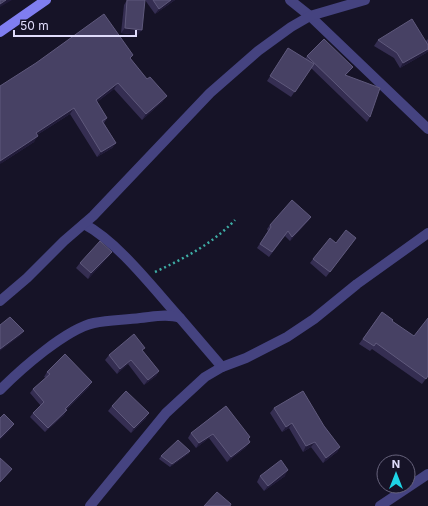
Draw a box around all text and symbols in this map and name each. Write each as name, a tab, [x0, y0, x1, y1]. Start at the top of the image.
scale bar	[14, 12, 136, 38]
text: 50 m	[20, 18, 49, 33]
north arrow	[376, 454, 416, 494]
text: N	[392, 457, 400, 471]

